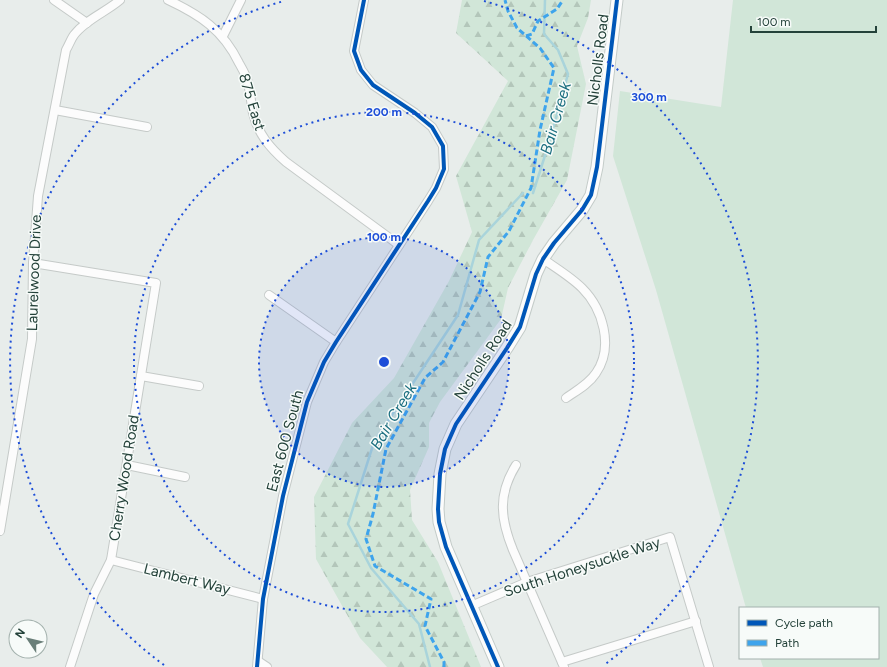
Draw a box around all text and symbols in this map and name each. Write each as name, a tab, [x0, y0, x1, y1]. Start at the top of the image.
scale bar	[751, 8, 876, 34]
street label: Nicholls Road	[583, 13, 613, 107]
text: 100 m	[757, 15, 791, 29]
street label: 875 East	[235, 71, 269, 133]
water label: Bair Creek	[536, 79, 575, 157]
text: 300 m	[631, 90, 667, 104]
text: 200 m	[366, 105, 402, 119]
street label: Laurelwood Drive	[23, 214, 45, 332]
text: 100 m	[367, 230, 401, 244]
street label: Nicholls Road	[450, 316, 516, 404]
centre of rings	[377, 355, 391, 369]
water label: Bair Creek	[366, 378, 421, 453]
street label: East 600 South	[263, 388, 307, 494]
street label: Cherry Wood Road	[105, 414, 143, 542]
street label: South Honeysuckle Way	[502, 533, 663, 601]
street label: Lambert Way	[142, 560, 232, 599]
legend	[739, 607, 879, 659]
text: Cycle path	[775, 616, 833, 630]
north arrow	[8, 619, 48, 659]
text: N	[12, 626, 28, 641]
text: Path	[775, 636, 799, 650]

